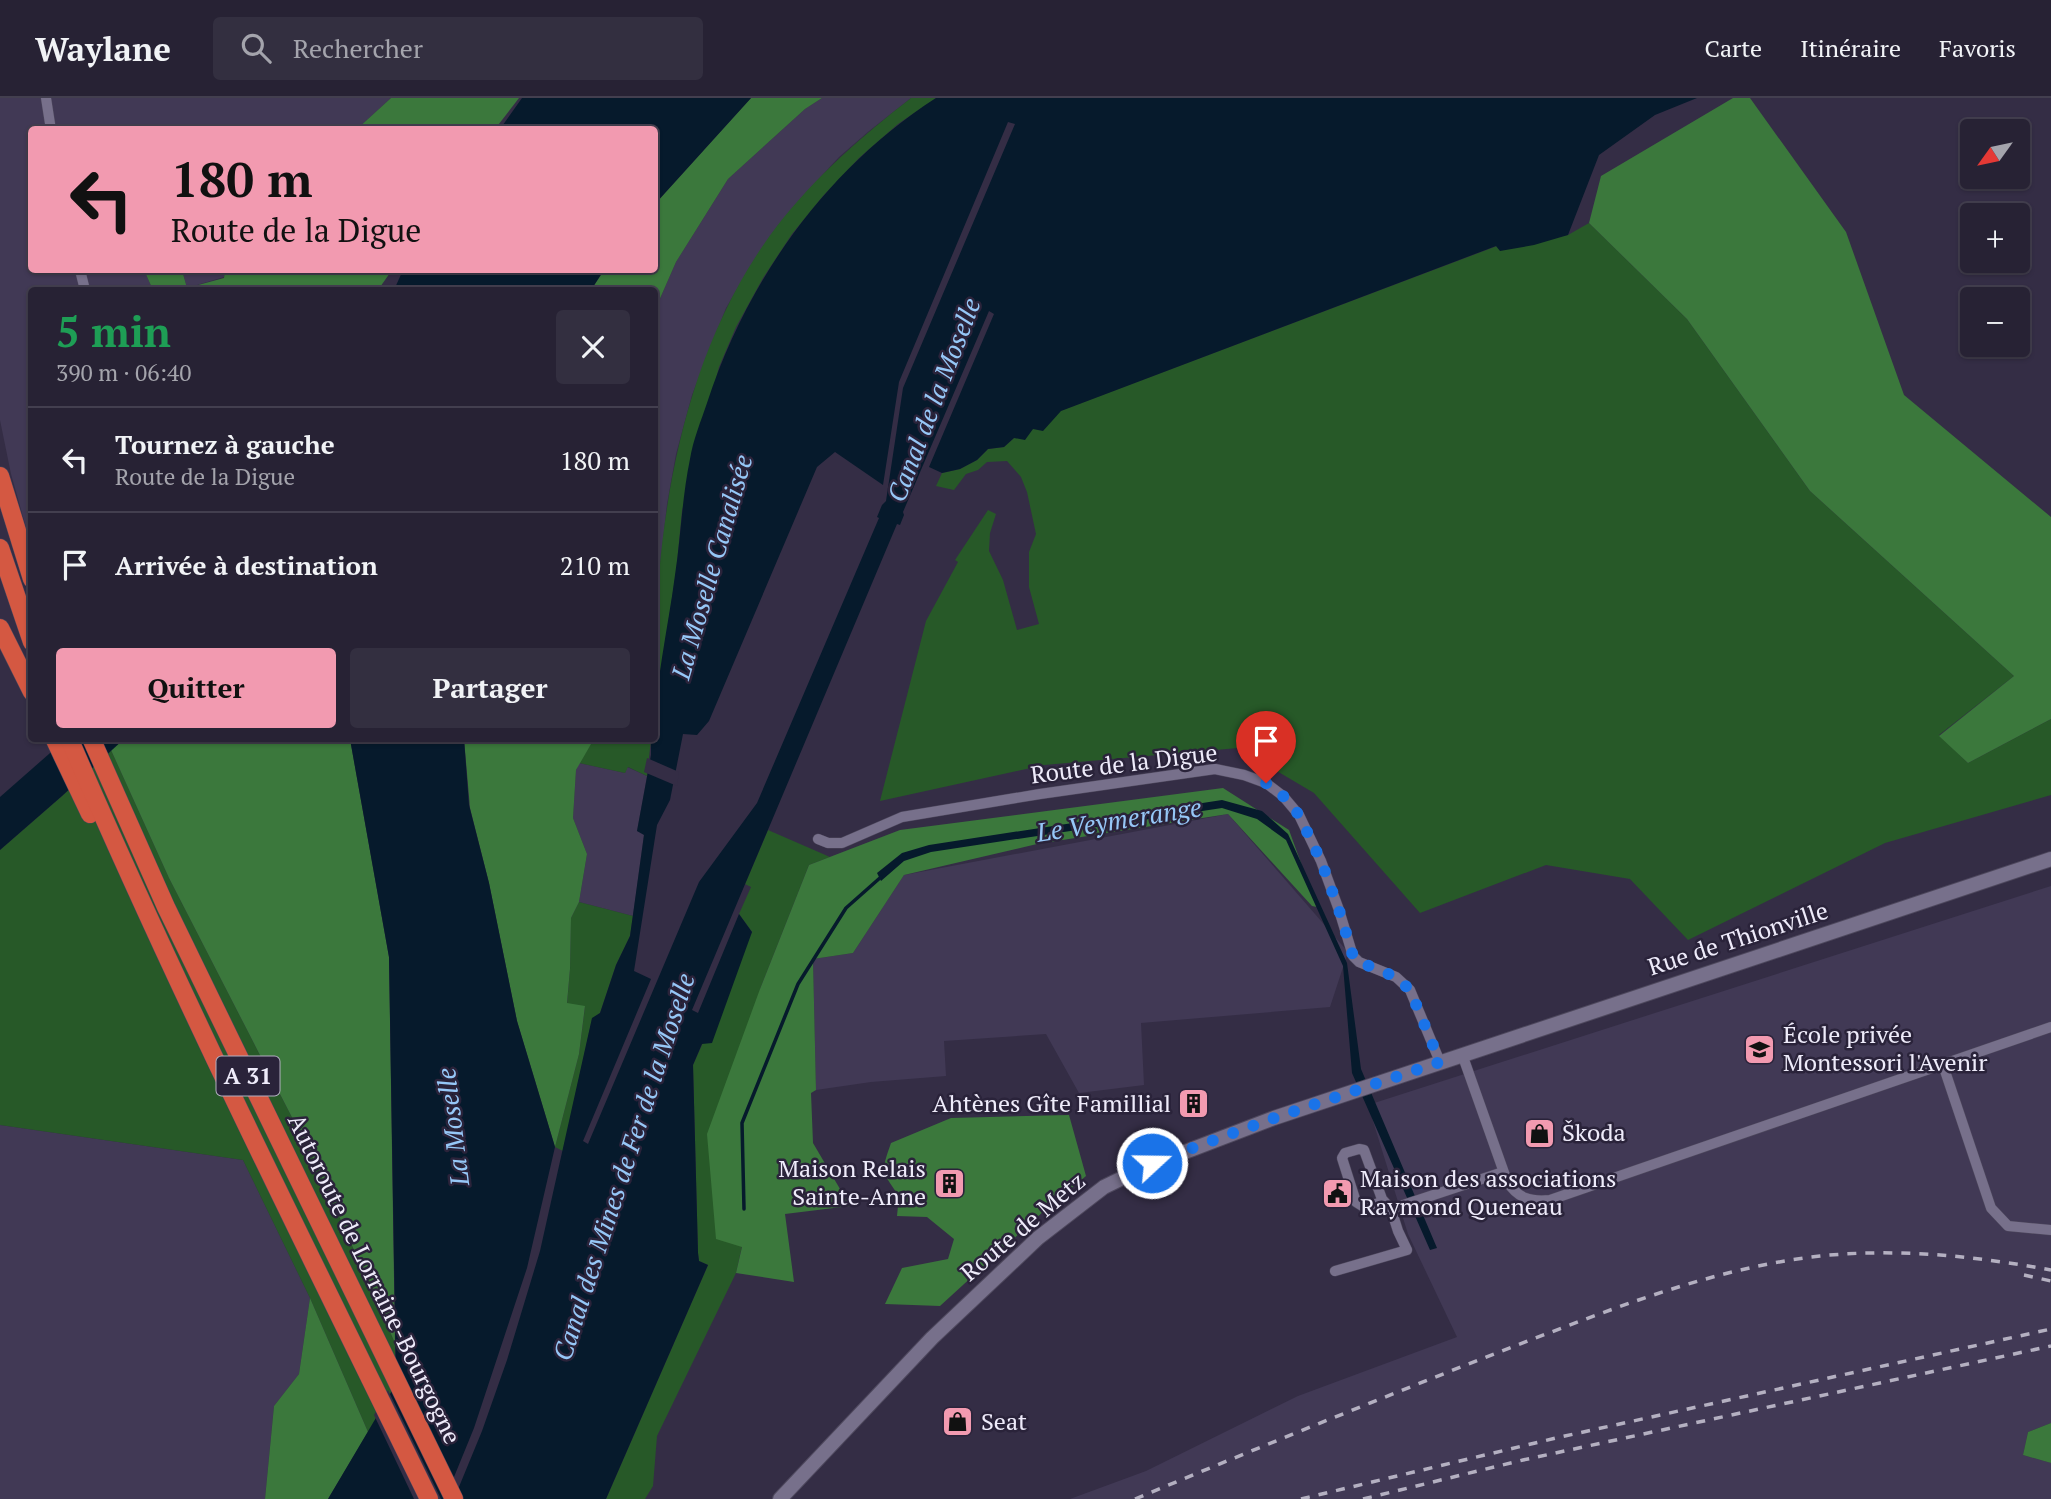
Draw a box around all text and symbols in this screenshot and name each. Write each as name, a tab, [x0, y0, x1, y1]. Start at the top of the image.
search box	[213, 17, 703, 80]
text: Waylane	[35, 27, 171, 70]
icon: search	[237, 29, 275, 67]
text: Rechercher	[293, 31, 423, 65]
text: Carte	[1704, 32, 1762, 64]
text: Itinéraire	[1800, 32, 1901, 64]
text: Favoris	[1939, 32, 2016, 64]
north arrow	[1960, 119, 2030, 189]
map controls	[1960, 119, 2030, 357]
text: 180 m	[171, 146, 313, 211]
icon: left	[56, 154, 147, 245]
button: +	[1960, 203, 2030, 273]
text: Route de la Digue	[171, 209, 421, 251]
button: −	[1960, 287, 2030, 357]
water label: Canal de la Moselle	[879, 293, 988, 506]
text: 5 min	[56, 303, 171, 359]
button: close	[556, 310, 630, 384]
text: 390 m · 06:40	[56, 357, 191, 388]
text: Tournez à gauche	[115, 427, 335, 461]
icon: left	[56, 441, 94, 479]
text: 180 m	[560, 443, 630, 477]
water label: La Moselle Canalisée	[662, 450, 759, 684]
text: Route de la Digue	[115, 461, 295, 492]
icon: arrive	[56, 546, 94, 584]
text: Arrivée à destination	[115, 548, 378, 582]
text: 210 m	[560, 548, 630, 582]
button: Quitter	[56, 648, 336, 728]
button: Partager	[350, 648, 630, 728]
pin	[1236, 711, 1296, 783]
icon: arrive	[1247, 722, 1285, 760]
street label: Route de la Digue	[1029, 736, 1219, 790]
water label: Le Veymerange	[1033, 789, 1204, 849]
street label: Rue de Thionville	[1643, 894, 1832, 982]
water label: Canal des Mines de Fer de la Moselle	[544, 968, 702, 1365]
place label: École privée Montessori l'Avenir	[1783, 1018, 1988, 1078]
school or university icon: École privée Montessori l'Avenir	[1743, 1032, 1777, 1066]
road number: A 31	[216, 1057, 280, 1096]
water label: La Moselle	[428, 1066, 476, 1189]
place label: Ahtènes Gîte Famillial	[932, 1087, 1171, 1119]
building icon: Ahtènes Gîte Famillial	[1177, 1087, 1211, 1121]
street label: Autoroute de Lorraine-Bourgogne	[281, 1108, 469, 1449]
shop icon: Škoda	[1522, 1116, 1556, 1150]
place label: Škoda	[1562, 1116, 1626, 1148]
position arrow	[1115, 1126, 1189, 1200]
place label: Maison Relais Sainte-Anne	[778, 1152, 926, 1212]
place label: Maison des associations Raymond Queneau	[1360, 1162, 1616, 1222]
street label: Route de Metz	[953, 1165, 1091, 1288]
building icon: Maison Relais Sainte-Anne	[932, 1166, 966, 1200]
public building icon: Maison des associations Raymond Queneau	[1320, 1176, 1354, 1210]
shop icon: Seat	[941, 1405, 975, 1439]
place label: Seat	[981, 1405, 1027, 1437]

